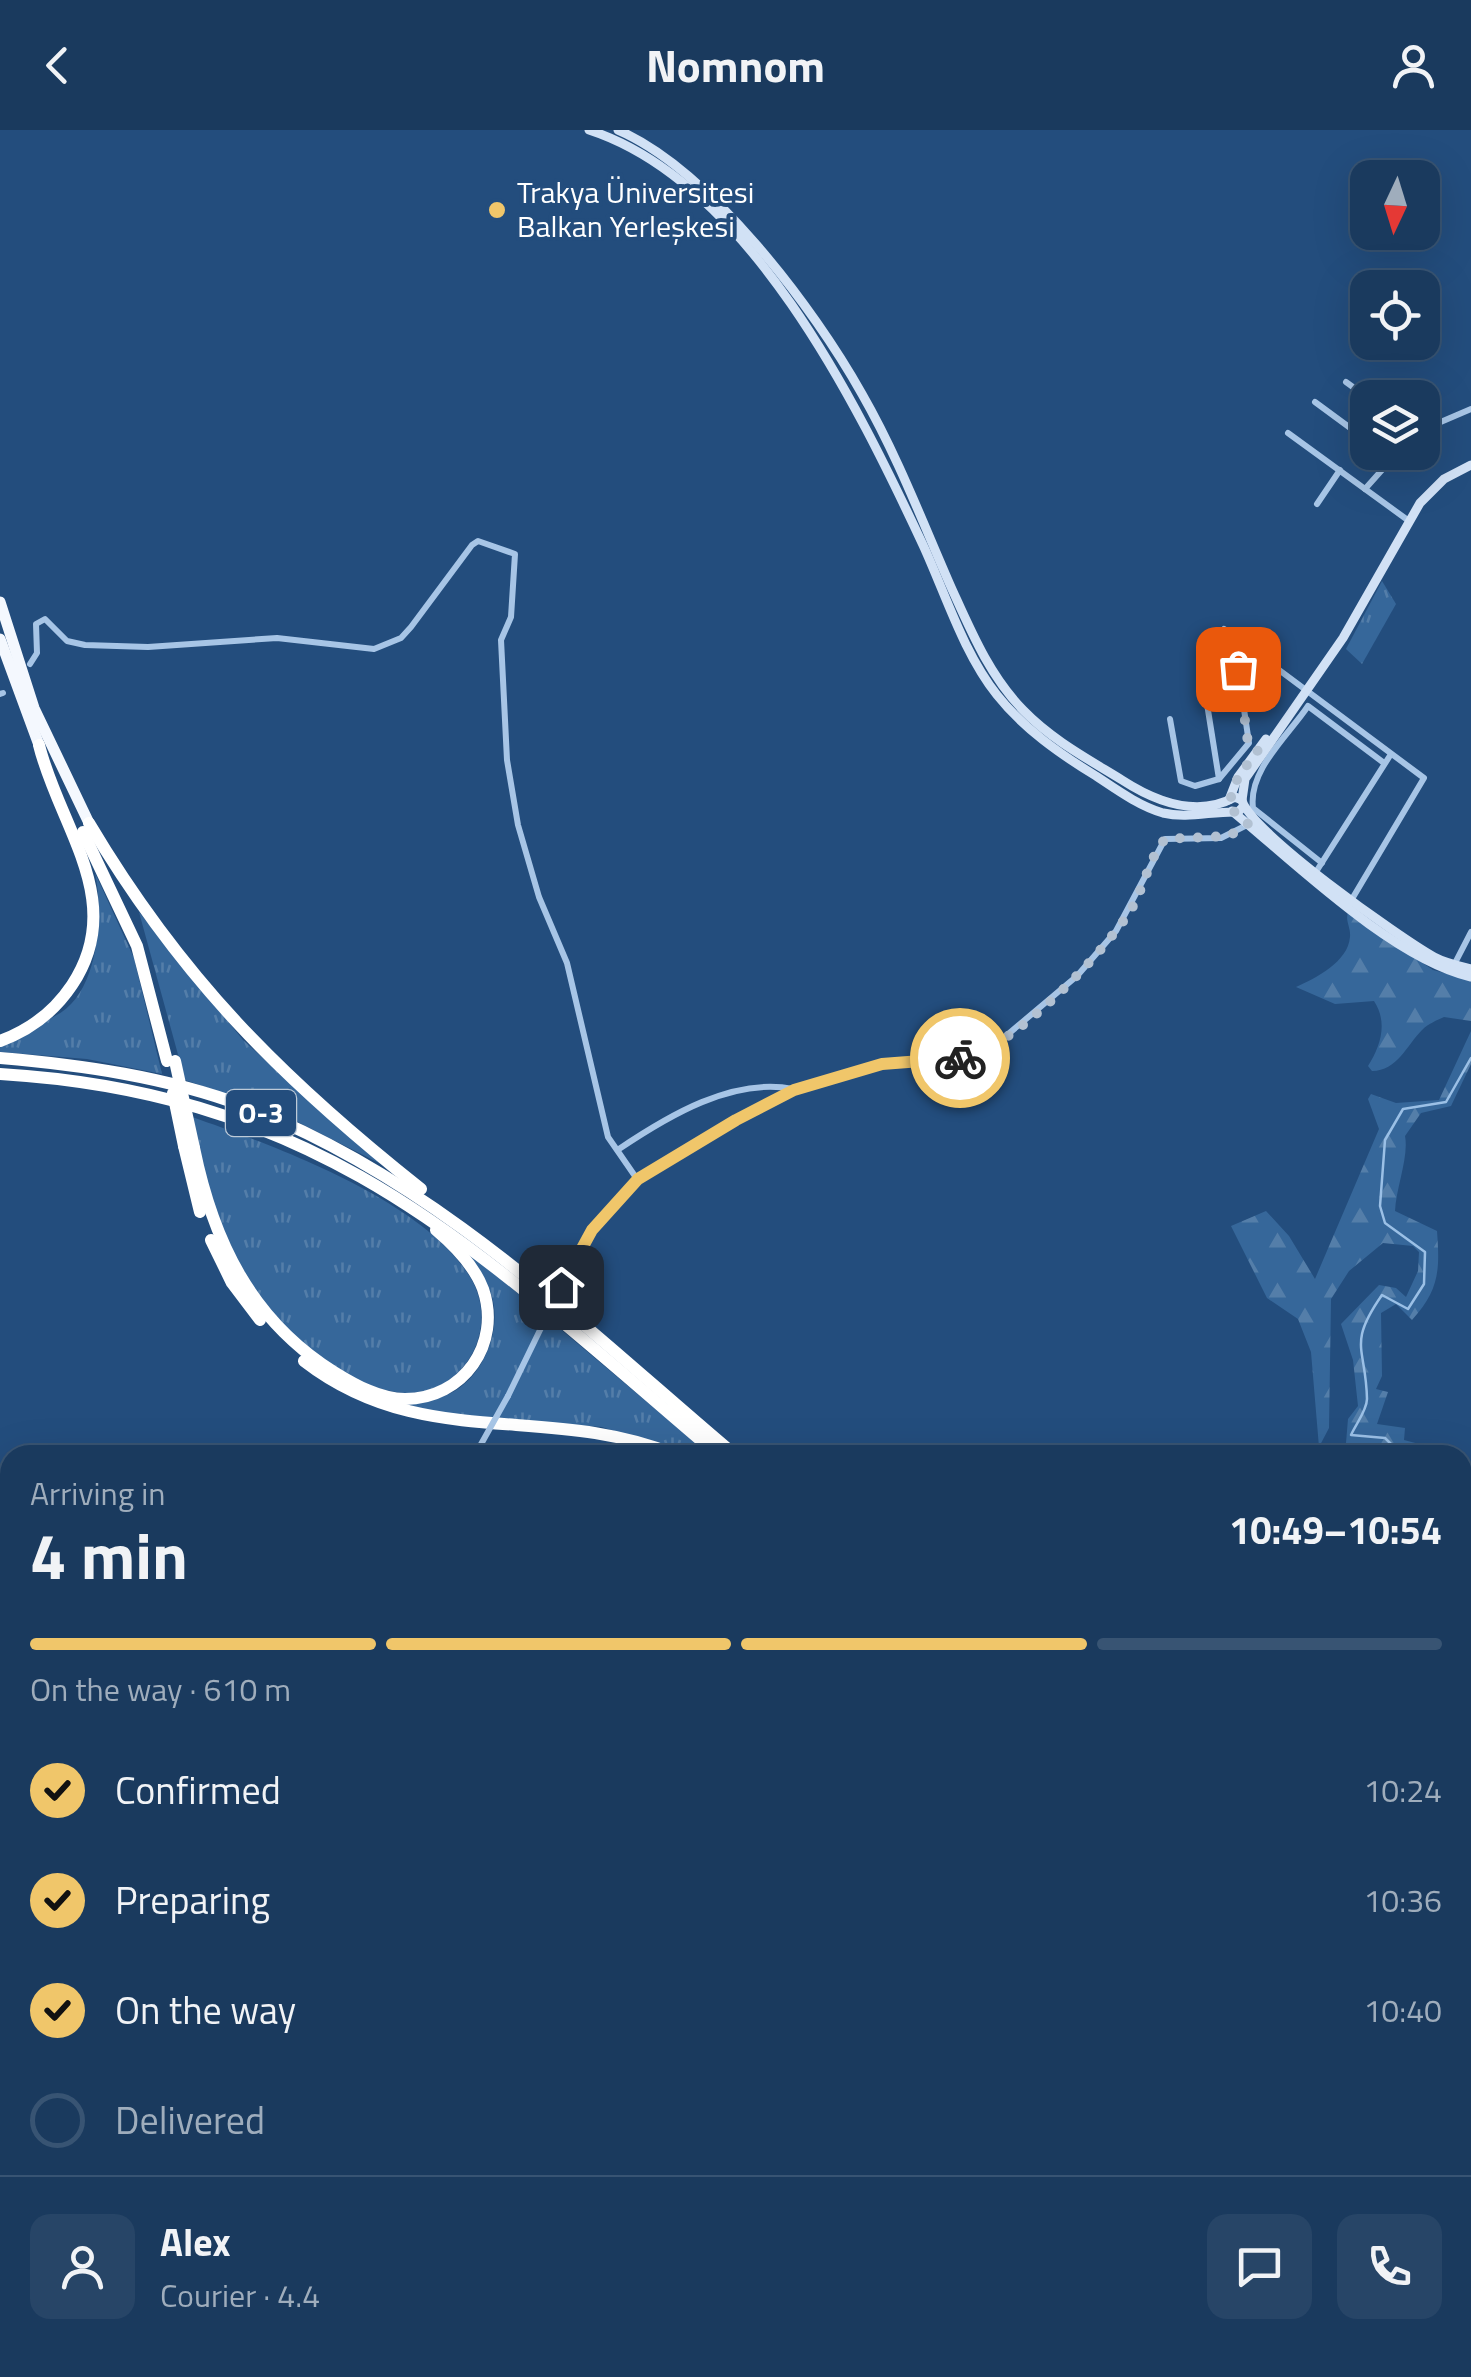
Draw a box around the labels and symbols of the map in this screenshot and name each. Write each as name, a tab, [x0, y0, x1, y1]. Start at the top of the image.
north arrow	[1350, 160, 1440, 250]
place label: Trakya Üniversitesi Balkan Yerleşkesi	[517, 169, 754, 249]
marker: Trakya Üniversitesi Balkan Yerleşkesi	[486, 199, 508, 221]
pin	[1196, 627, 1281, 712]
courier	[910, 1008, 1010, 1108]
road number: O-3	[226, 1090, 296, 1136]
pin	[519, 1245, 604, 1330]

